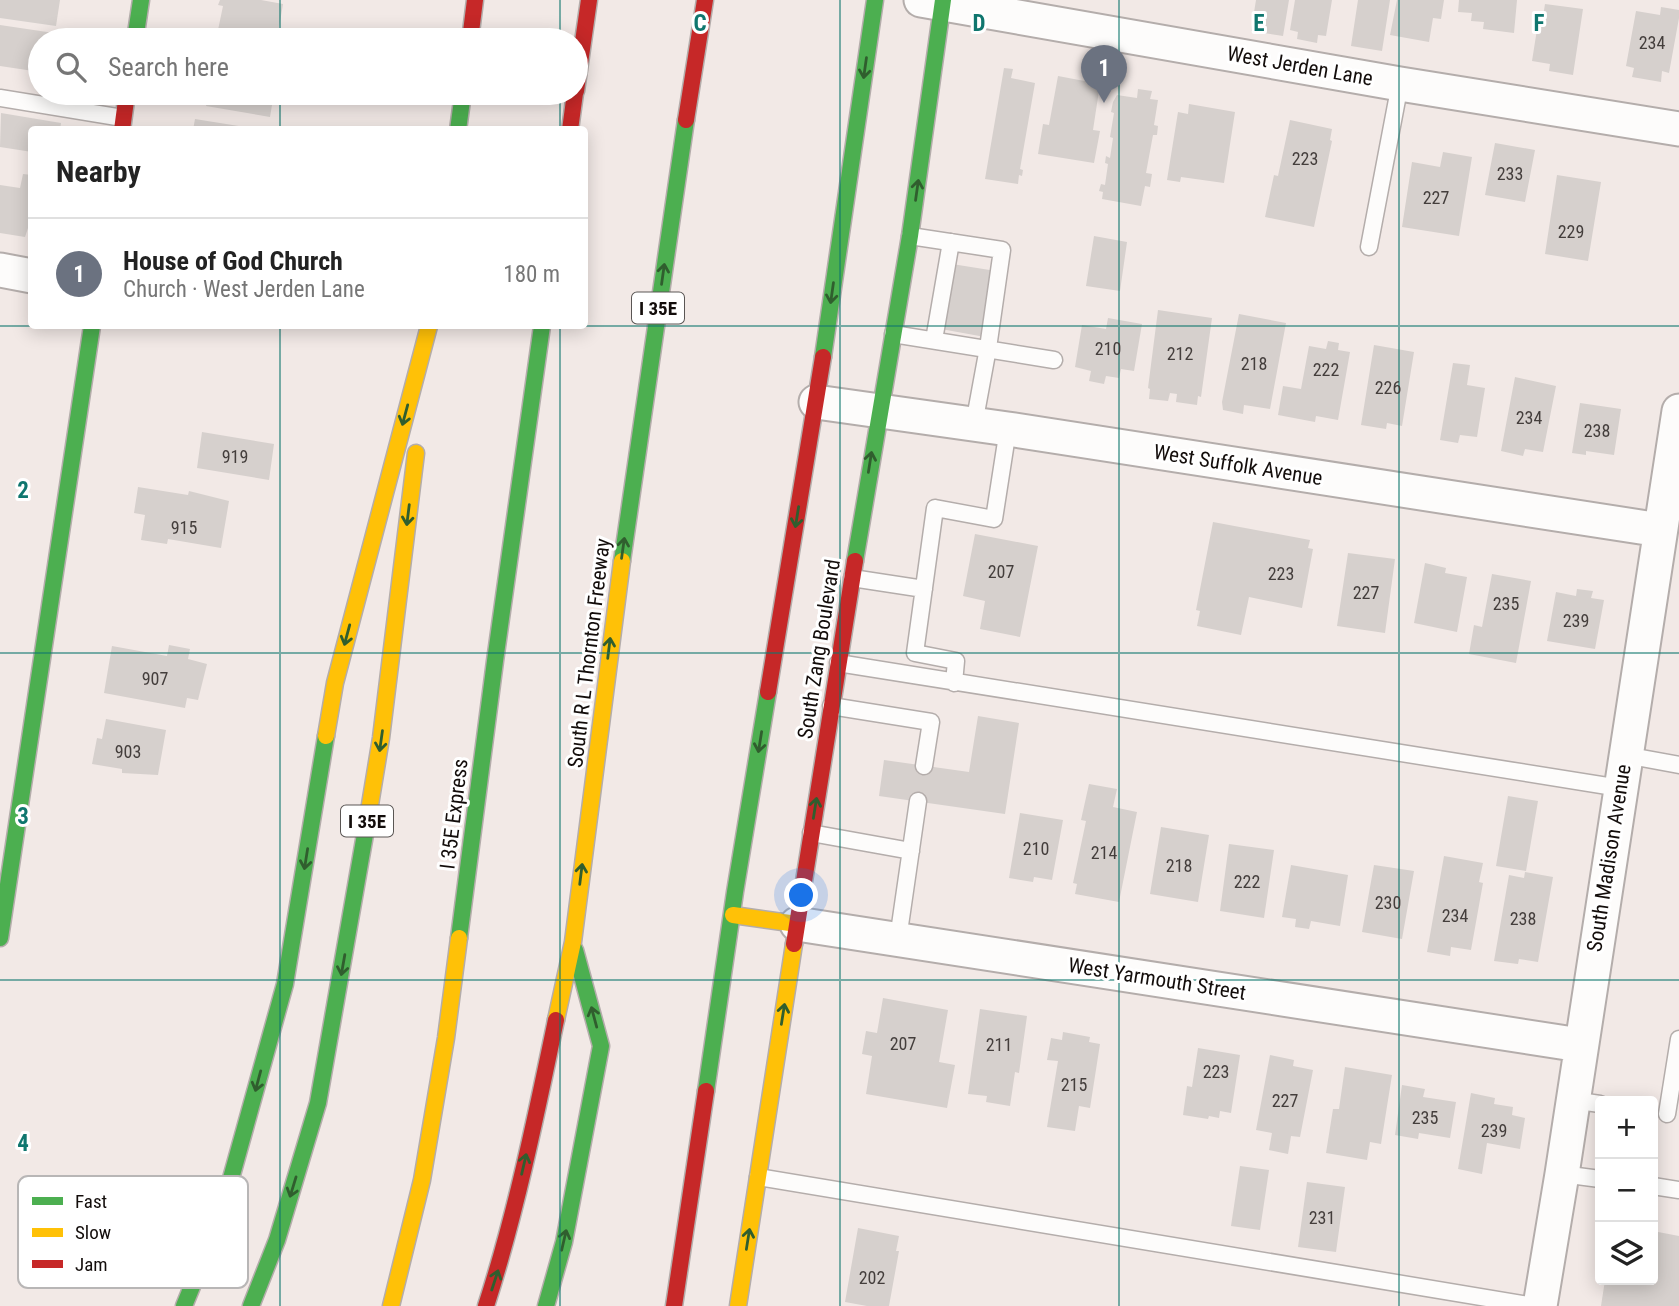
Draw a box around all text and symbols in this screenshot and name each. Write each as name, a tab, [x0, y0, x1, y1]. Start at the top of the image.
text: C	[693, 10, 707, 37]
text: D	[973, 10, 986, 37]
text: E	[1253, 10, 1265, 37]
text: F	[1534, 10, 1545, 37]
search box	[28, 28, 588, 105]
house number: 234	[1639, 32, 1665, 53]
street label: West Jerden Lane	[1225, 41, 1375, 91]
pin: 1	[1081, 45, 1127, 103]
icon: search	[52, 48, 90, 86]
text: Search here	[108, 52, 229, 82]
one-way arrow	[858, 56, 871, 78]
house number: 223	[1292, 148, 1318, 169]
text: Nearby	[56, 154, 141, 189]
house number: 233	[1497, 163, 1523, 184]
one-way arrow	[911, 179, 924, 202]
house number: 227	[1423, 187, 1449, 208]
house number: 229	[1558, 221, 1584, 242]
text: House of God Church	[123, 246, 343, 276]
text: 1	[73, 261, 85, 288]
text: 180 m	[503, 261, 560, 288]
one-way arrow	[657, 264, 670, 286]
text: Church · West Jerden Lane	[123, 276, 365, 303]
one-way arrow	[825, 281, 838, 304]
road number: I 35E	[632, 292, 684, 324]
house number: 210	[1095, 338, 1121, 359]
house number: 212	[1167, 343, 1193, 364]
house number: 218	[1241, 353, 1267, 374]
house number: 222	[1313, 359, 1339, 380]
house number: 226	[1375, 377, 1401, 398]
one-way arrow	[398, 403, 411, 426]
house number: 234	[1516, 407, 1542, 428]
house number: 238	[1584, 420, 1610, 441]
street label: West Suffolk Avenue	[1152, 440, 1324, 490]
house number: 919	[222, 446, 248, 467]
one-way arrow	[864, 451, 877, 474]
text: 2	[17, 477, 29, 504]
one-way arrow	[402, 503, 415, 526]
one-way arrow	[790, 505, 803, 528]
house number: 915	[171, 517, 197, 538]
street label: South R L Thornton Freeway	[563, 537, 615, 769]
one-way arrow	[617, 537, 630, 560]
street label: South Zang Boulevard	[793, 558, 845, 740]
house number: 207	[988, 561, 1014, 582]
house number: 223	[1268, 563, 1294, 584]
house number: 227	[1353, 582, 1379, 603]
house number: 235	[1493, 593, 1519, 614]
house number: 239	[1563, 610, 1589, 631]
one-way arrow	[340, 624, 353, 646]
one-way arrow	[603, 637, 616, 660]
house number: 907	[142, 668, 168, 689]
one-way arrow	[374, 729, 387, 752]
one-way arrow	[753, 730, 766, 753]
house number: 903	[115, 741, 141, 762]
street label: I 35E Express	[435, 757, 473, 871]
street label: South Madison Avenue	[1582, 762, 1636, 953]
one-way arrow	[809, 797, 822, 820]
text: 3	[17, 803, 29, 830]
road number: I 35E	[341, 806, 393, 836]
house number: 210	[1023, 838, 1049, 859]
house number: 214	[1091, 842, 1117, 863]
one-way arrow	[299, 847, 312, 870]
house number: 218	[1166, 855, 1192, 876]
one-way arrow	[575, 863, 588, 886]
house number: 222	[1234, 871, 1260, 892]
your location	[784, 878, 818, 912]
house number: 230	[1375, 892, 1401, 913]
house number: 234	[1442, 905, 1468, 926]
house number: 238	[1510, 908, 1536, 929]
one-way arrow	[336, 953, 350, 976]
street label: West Yarmouth Street	[1066, 953, 1248, 1005]
one-way arrow	[777, 1003, 790, 1026]
one-way arrow	[586, 1006, 599, 1028]
house number: 207	[890, 1033, 916, 1054]
house number: 211	[986, 1034, 1012, 1055]
house number: 223	[1203, 1061, 1229, 1082]
one-way arrow	[251, 1069, 264, 1092]
house number: 215	[1061, 1074, 1087, 1095]
house number: 227	[1272, 1090, 1298, 1111]
map controls	[1595, 1096, 1658, 1285]
button: +	[1595, 1096, 1658, 1159]
house number: 235	[1412, 1107, 1438, 1128]
house number: 239	[1481, 1120, 1507, 1141]
text: 4	[17, 1130, 29, 1157]
one-way arrow	[518, 1153, 531, 1176]
button: −	[1595, 1159, 1658, 1222]
one-way arrow	[285, 1175, 298, 1197]
legend	[18, 1176, 248, 1288]
text: Fast	[75, 1190, 107, 1213]
house number: 231	[1309, 1207, 1335, 1228]
text: Slow	[75, 1221, 111, 1244]
button: layers	[1595, 1222, 1658, 1285]
one-way arrow	[742, 1228, 755, 1250]
one-way arrow	[557, 1229, 571, 1252]
text: Jam	[75, 1253, 108, 1276]
house number: 202	[859, 1267, 885, 1288]
one-way arrow	[489, 1270, 502, 1292]

